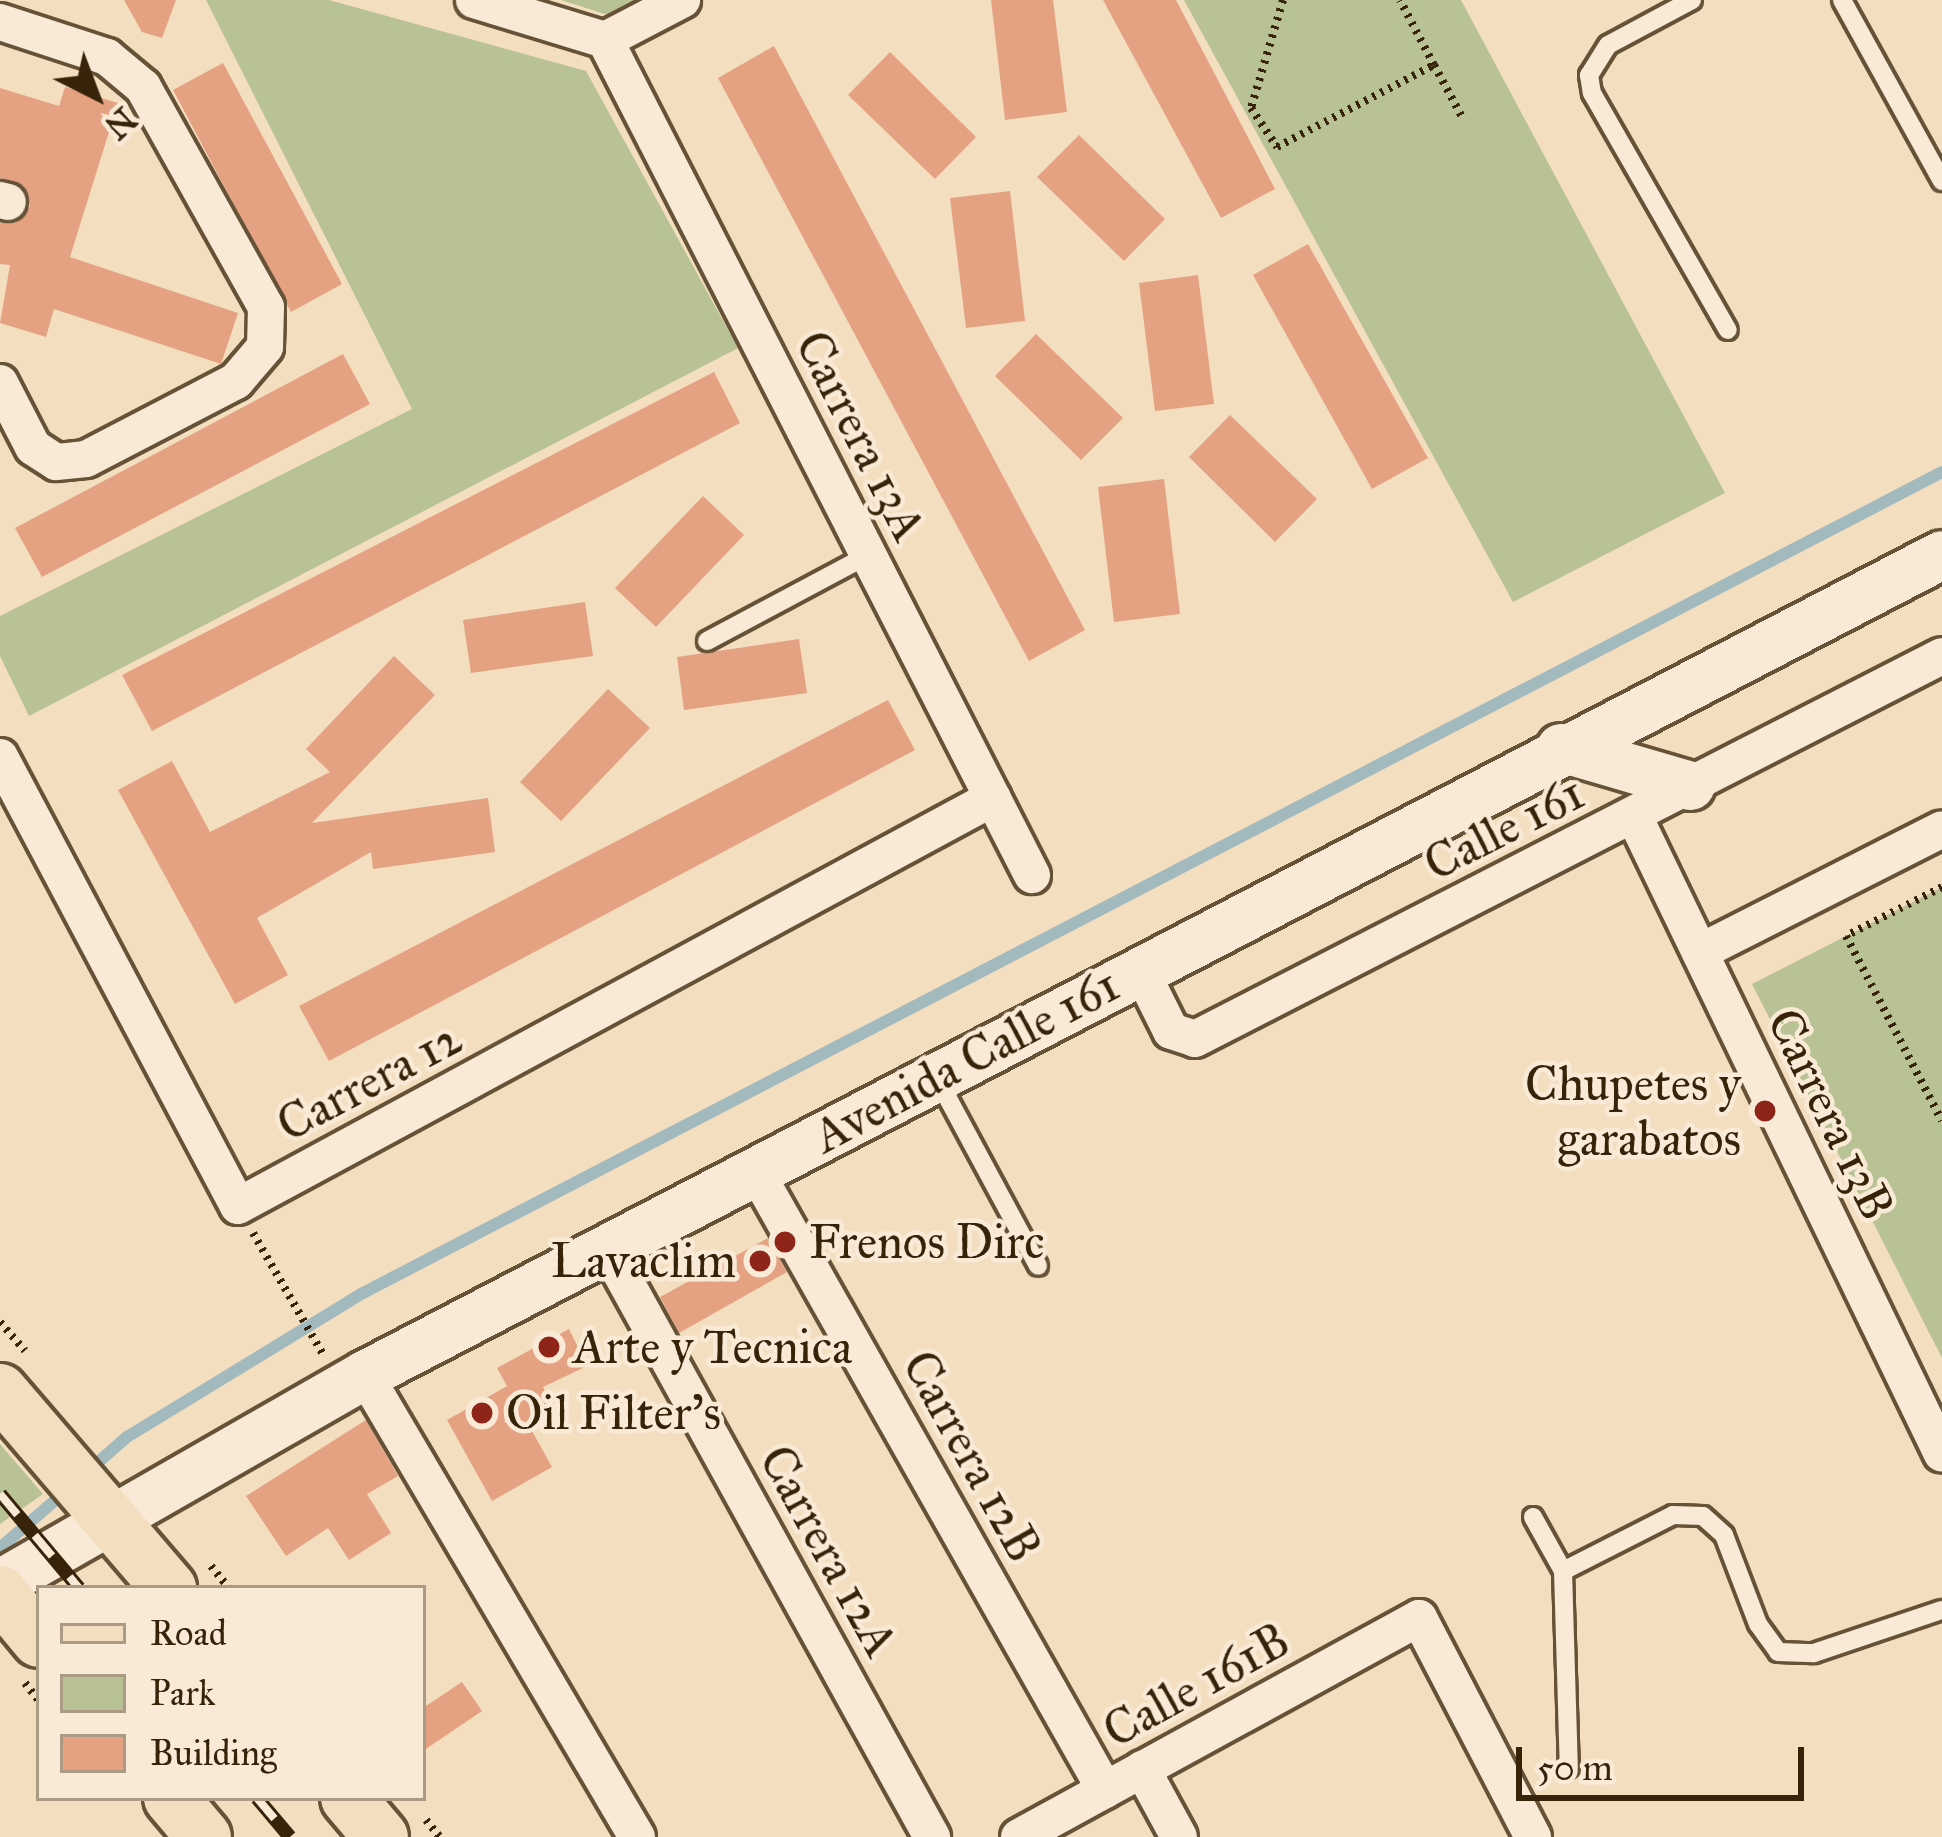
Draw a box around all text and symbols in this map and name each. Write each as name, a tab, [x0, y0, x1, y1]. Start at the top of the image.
north arrow	[36, 36, 156, 156]
text: N	[96, 99, 144, 147]
street label: Carrera 13A	[784, 321, 938, 551]
street label: Calle 161	[1415, 763, 1593, 893]
street label: Avenida Calle 161	[803, 955, 1129, 1165]
street label: Carrera 13B	[1755, 999, 1907, 1229]
street label: Carrera 12	[267, 1009, 471, 1153]
place label: Chupetes y garabatos	[1525, 1054, 1741, 1167]
marker: Chupetes y garabatos	[1752, 1098, 1778, 1124]
place label: Frenos Dirc	[809, 1213, 1044, 1271]
marker: Frenos Dirc	[772, 1229, 798, 1255]
place label: Lavaclim	[551, 1232, 736, 1290]
marker: Lavaclim	[747, 1248, 773, 1274]
place label: Arte y Tecnica	[573, 1318, 852, 1376]
marker: Arte y Tecnica	[536, 1334, 562, 1360]
street label: Carrera 12B	[891, 1341, 1053, 1571]
place label: Oil Filter's	[506, 1384, 721, 1442]
marker: Oil Filter's	[469, 1400, 495, 1426]
street label: Carrera 12A	[748, 1435, 910, 1667]
legend	[36, 1585, 426, 1801]
text: Road	[150, 1611, 227, 1655]
street label: Calle 161B	[1093, 1611, 1299, 1759]
text: Park	[150, 1671, 215, 1715]
scale bar	[1522, 1723, 1810, 1797]
text: Building	[150, 1731, 277, 1775]
text: 50 m	[1537, 1746, 1613, 1790]

